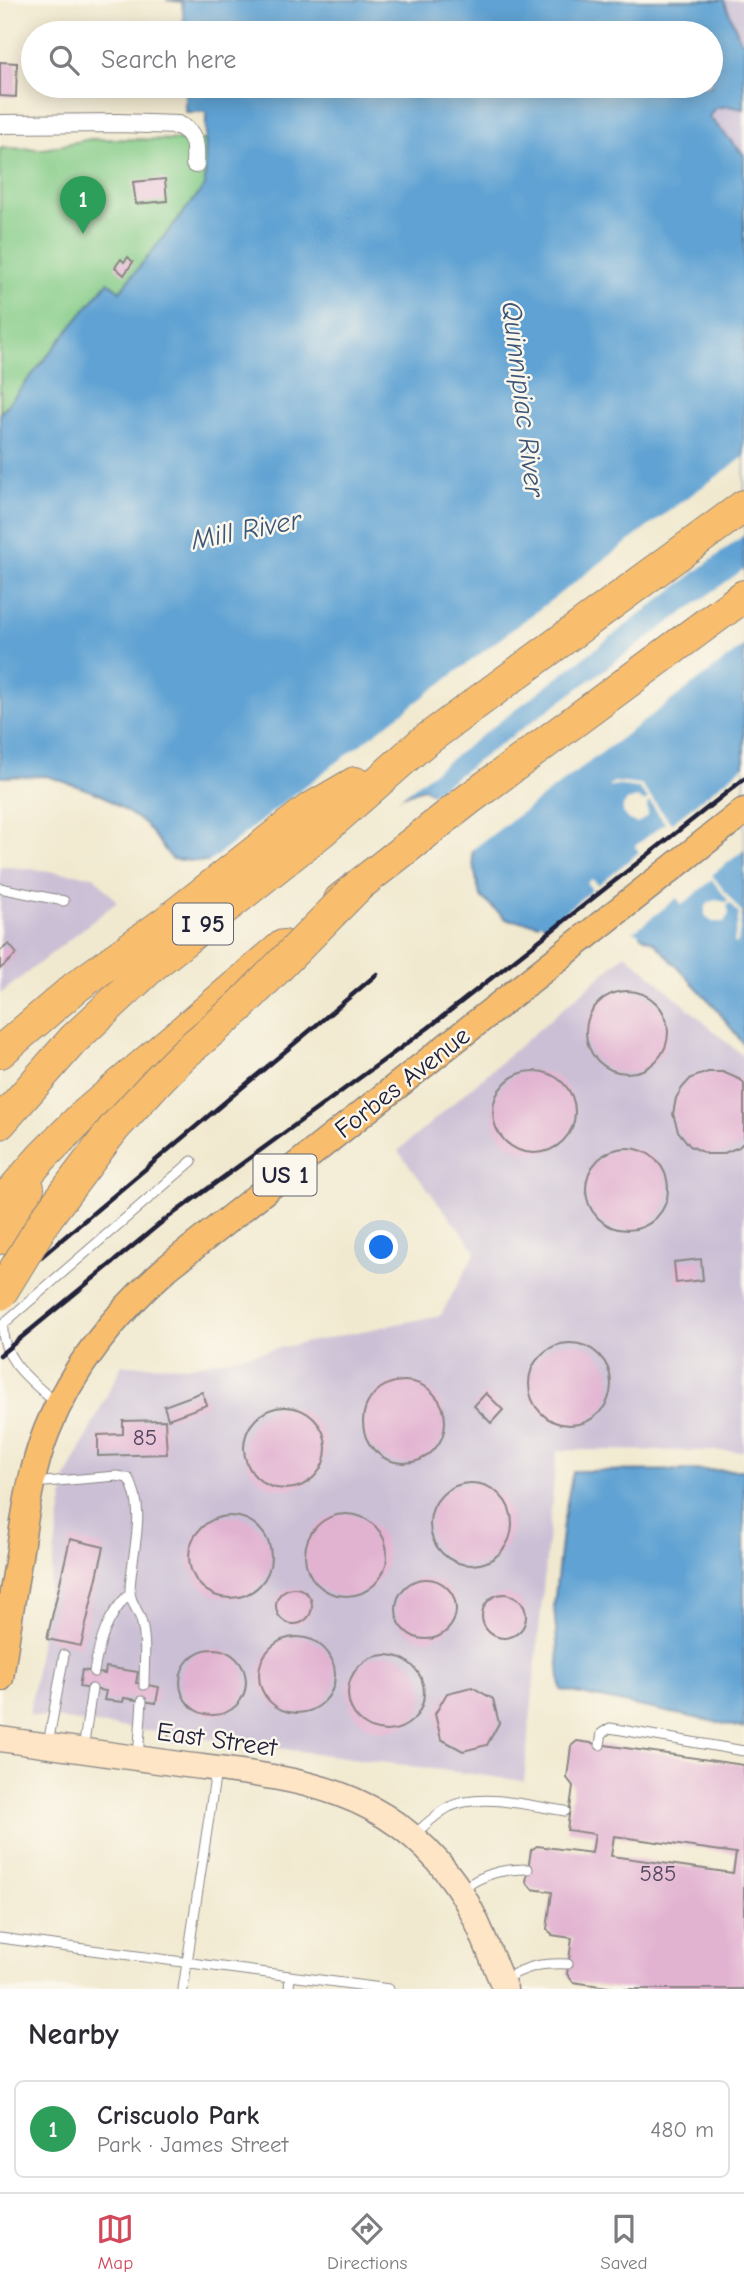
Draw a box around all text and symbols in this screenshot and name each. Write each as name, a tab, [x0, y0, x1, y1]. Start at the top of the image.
search box	[21, 21, 723, 98]
icon: search	[45, 41, 83, 79]
text: Search here	[101, 45, 236, 75]
pin: 1	[60, 176, 106, 234]
water label: Quinnipiac River	[495, 300, 551, 501]
water label: Mill River	[187, 503, 306, 557]
road number: I 95	[173, 904, 233, 944]
street label: Forbes Avenue	[329, 1021, 476, 1145]
road number: US 1	[254, 1154, 316, 1196]
your location	[364, 1230, 398, 1264]
house number: 85	[133, 1424, 157, 1451]
street label: East Street	[155, 1717, 280, 1763]
house number: 585	[640, 1860, 676, 1887]
text: Nearby	[28, 2017, 119, 2052]
text: Criscuolo Park	[97, 2101, 259, 2131]
text: 1	[48, 2116, 58, 2143]
text: 480 m	[650, 2116, 714, 2143]
text: Park · James Street	[97, 2131, 288, 2158]
tab: Map	[96, 2210, 134, 2274]
tab: Directions	[327, 2210, 407, 2274]
tab: Saved	[600, 2210, 648, 2274]

